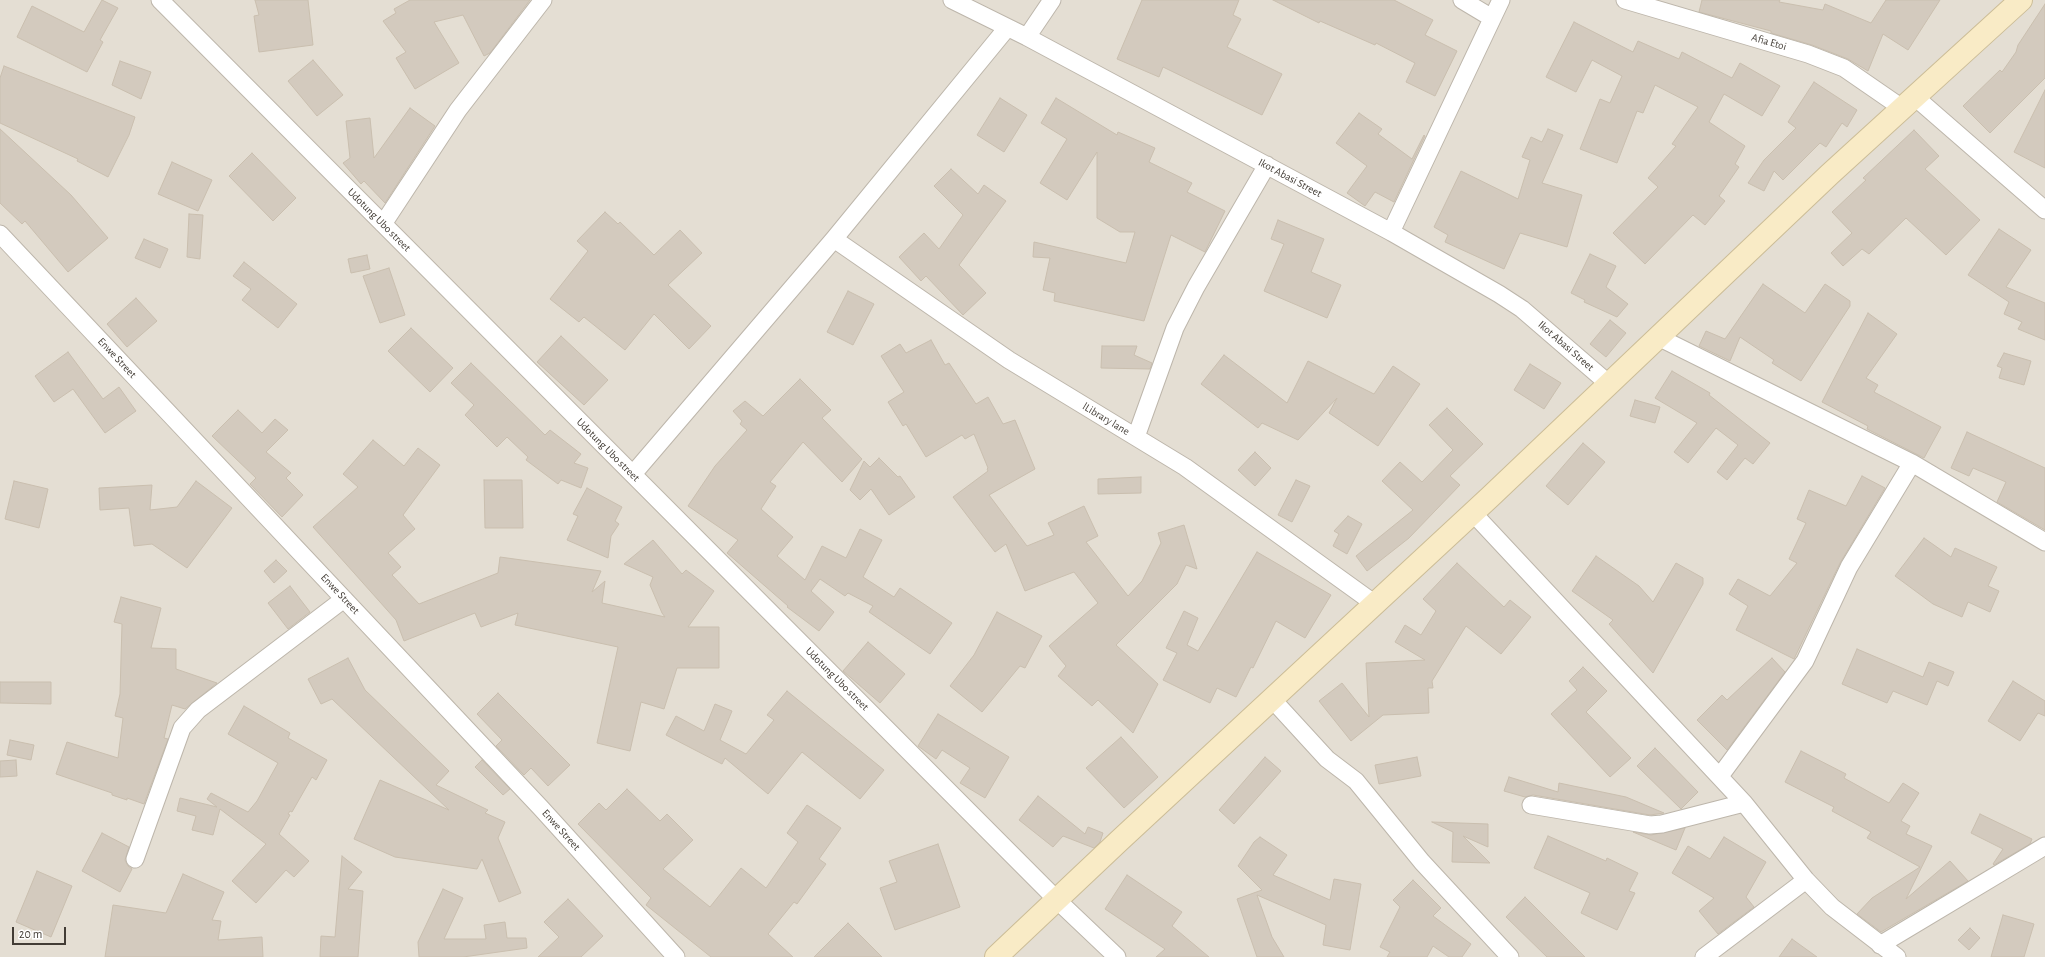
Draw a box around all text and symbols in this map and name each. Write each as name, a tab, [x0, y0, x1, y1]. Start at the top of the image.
street label: Afia Etoi	[1750, 31, 1788, 53]
street label: Ikot Abasi Street	[1256, 156, 1324, 200]
street label: Udotung Ubo street	[345, 186, 413, 254]
street label: Ikot Abasi Street	[1535, 318, 1597, 374]
street label: Enwe Street	[95, 335, 139, 381]
street label: lLibrary lane	[1080, 400, 1132, 438]
street label: Udotung Ubo street	[574, 416, 642, 484]
street label: Enwe Street	[318, 571, 362, 617]
street label: Udotung Ubo street	[803, 645, 871, 713]
street label: Enwe Street	[539, 807, 583, 853]
scale bar	[14, 919, 68, 945]
text: 20 m	[19, 928, 42, 940]

